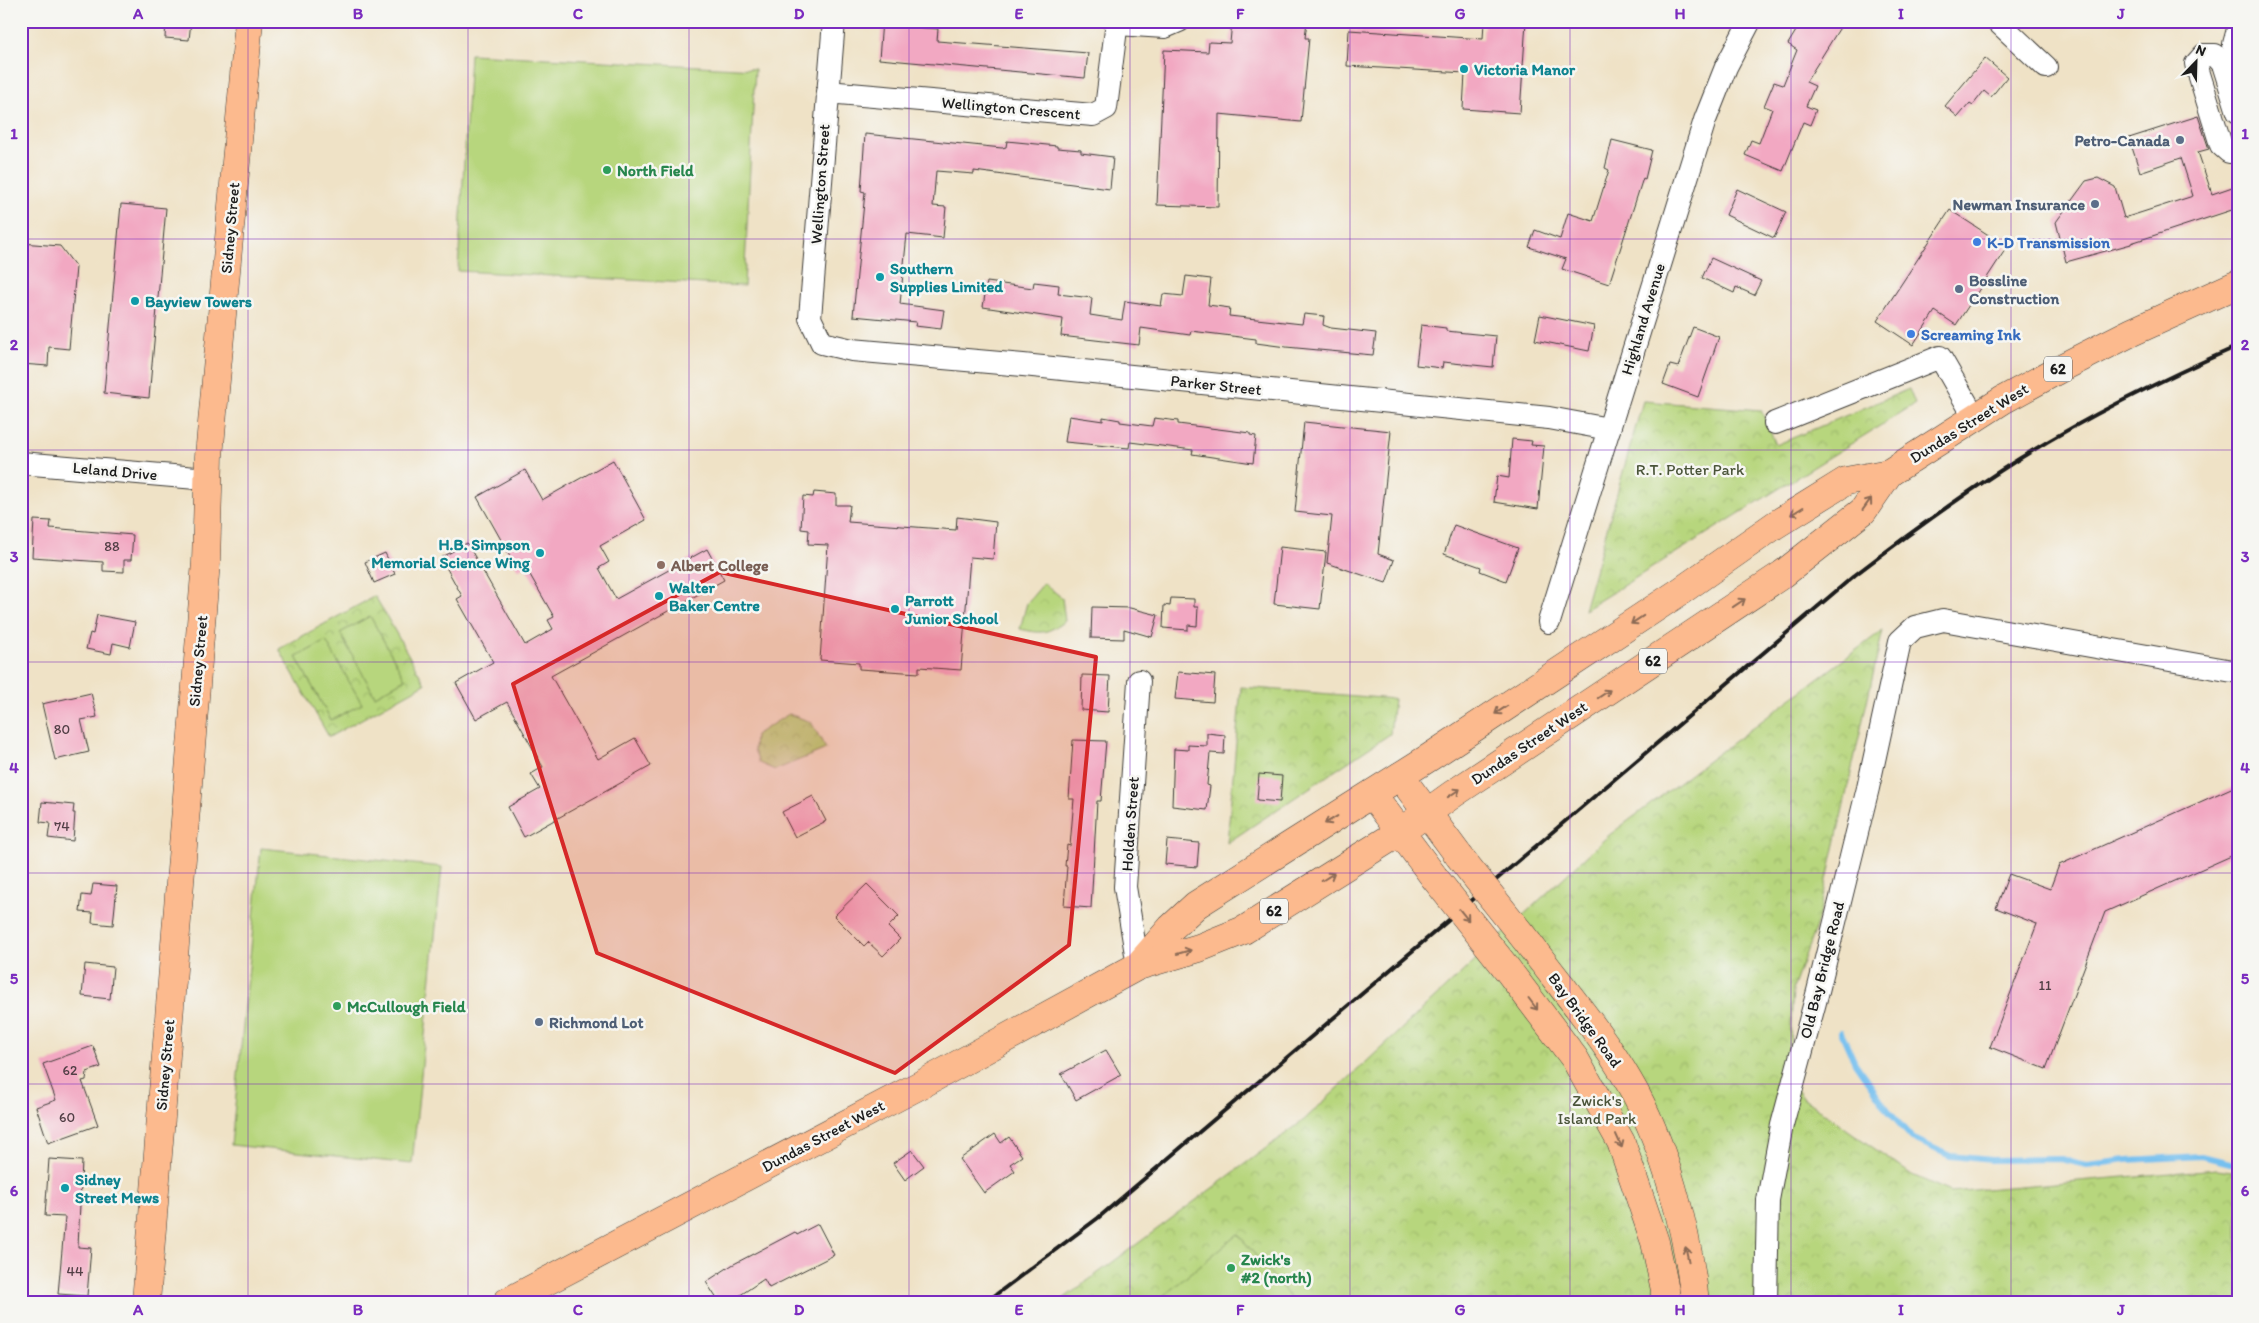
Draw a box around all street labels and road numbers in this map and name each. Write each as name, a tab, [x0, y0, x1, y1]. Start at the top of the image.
street label: Wellington Crescent	[941, 92, 1081, 124]
street label: Wellington Street	[806, 123, 834, 245]
street label: Sidney Street	[217, 182, 243, 274]
street label: Highland Avenue	[1617, 261, 1669, 377]
road number: 62	[2044, 356, 2072, 382]
street label: Parker Street	[1170, 371, 1262, 399]
street label: Dundas Street West	[1906, 379, 2032, 467]
street label: Leland Drive	[72, 458, 158, 484]
street label: Sidney Street	[185, 615, 211, 707]
road number: 62	[1639, 648, 1667, 674]
street label: Dundas Street West	[1467, 697, 1591, 789]
street label: Holden Street	[1117, 776, 1143, 872]
road number: 62	[1260, 898, 1288, 924]
street label: Old Bay Bridge Road	[1796, 899, 1848, 1041]
street label: Bay Bridge Road	[1544, 969, 1626, 1071]
street label: Sidney Street	[152, 1019, 178, 1111]
street label: Dundas Street West	[758, 1096, 888, 1176]

